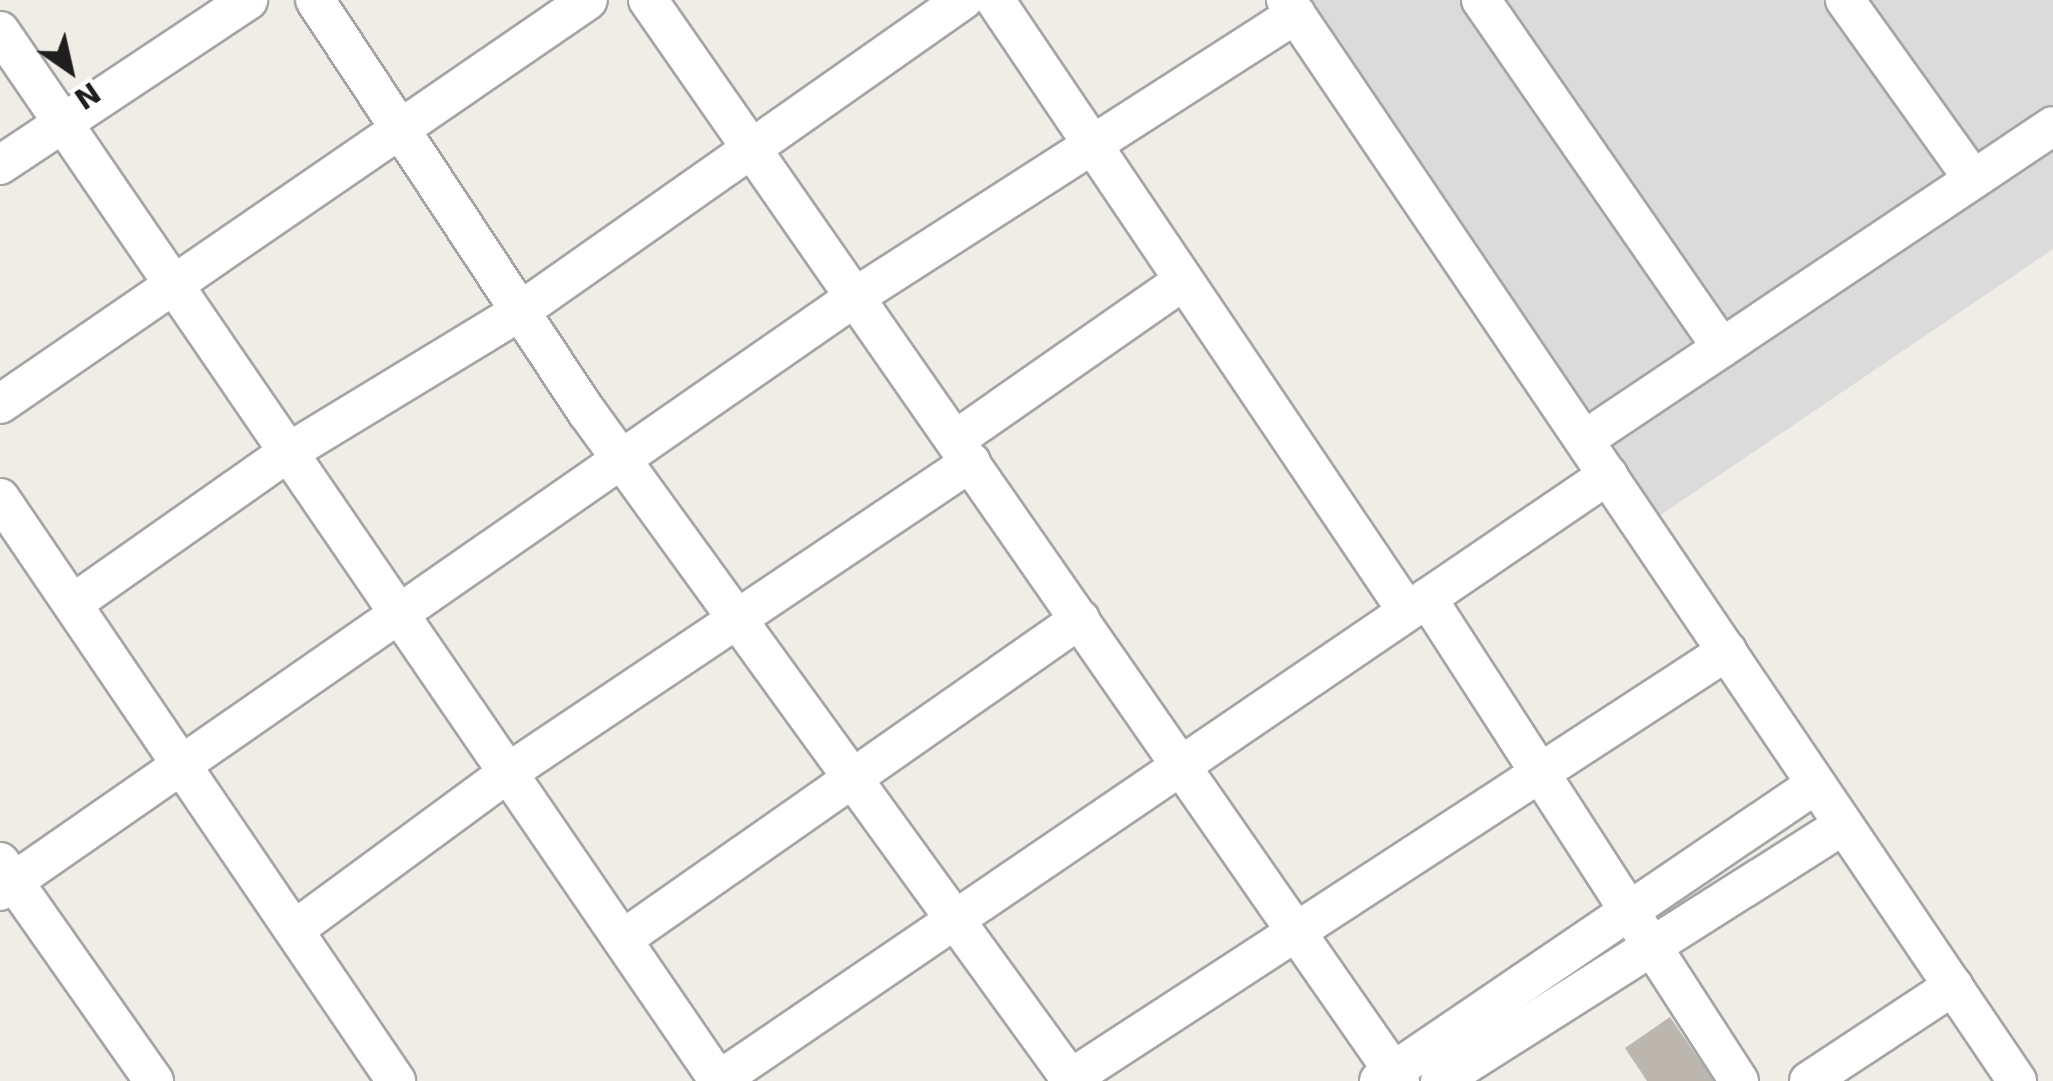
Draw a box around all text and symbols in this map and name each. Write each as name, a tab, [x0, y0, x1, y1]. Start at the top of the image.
north arrow	[20, 20, 120, 120]
text: N	[68, 75, 106, 116]

